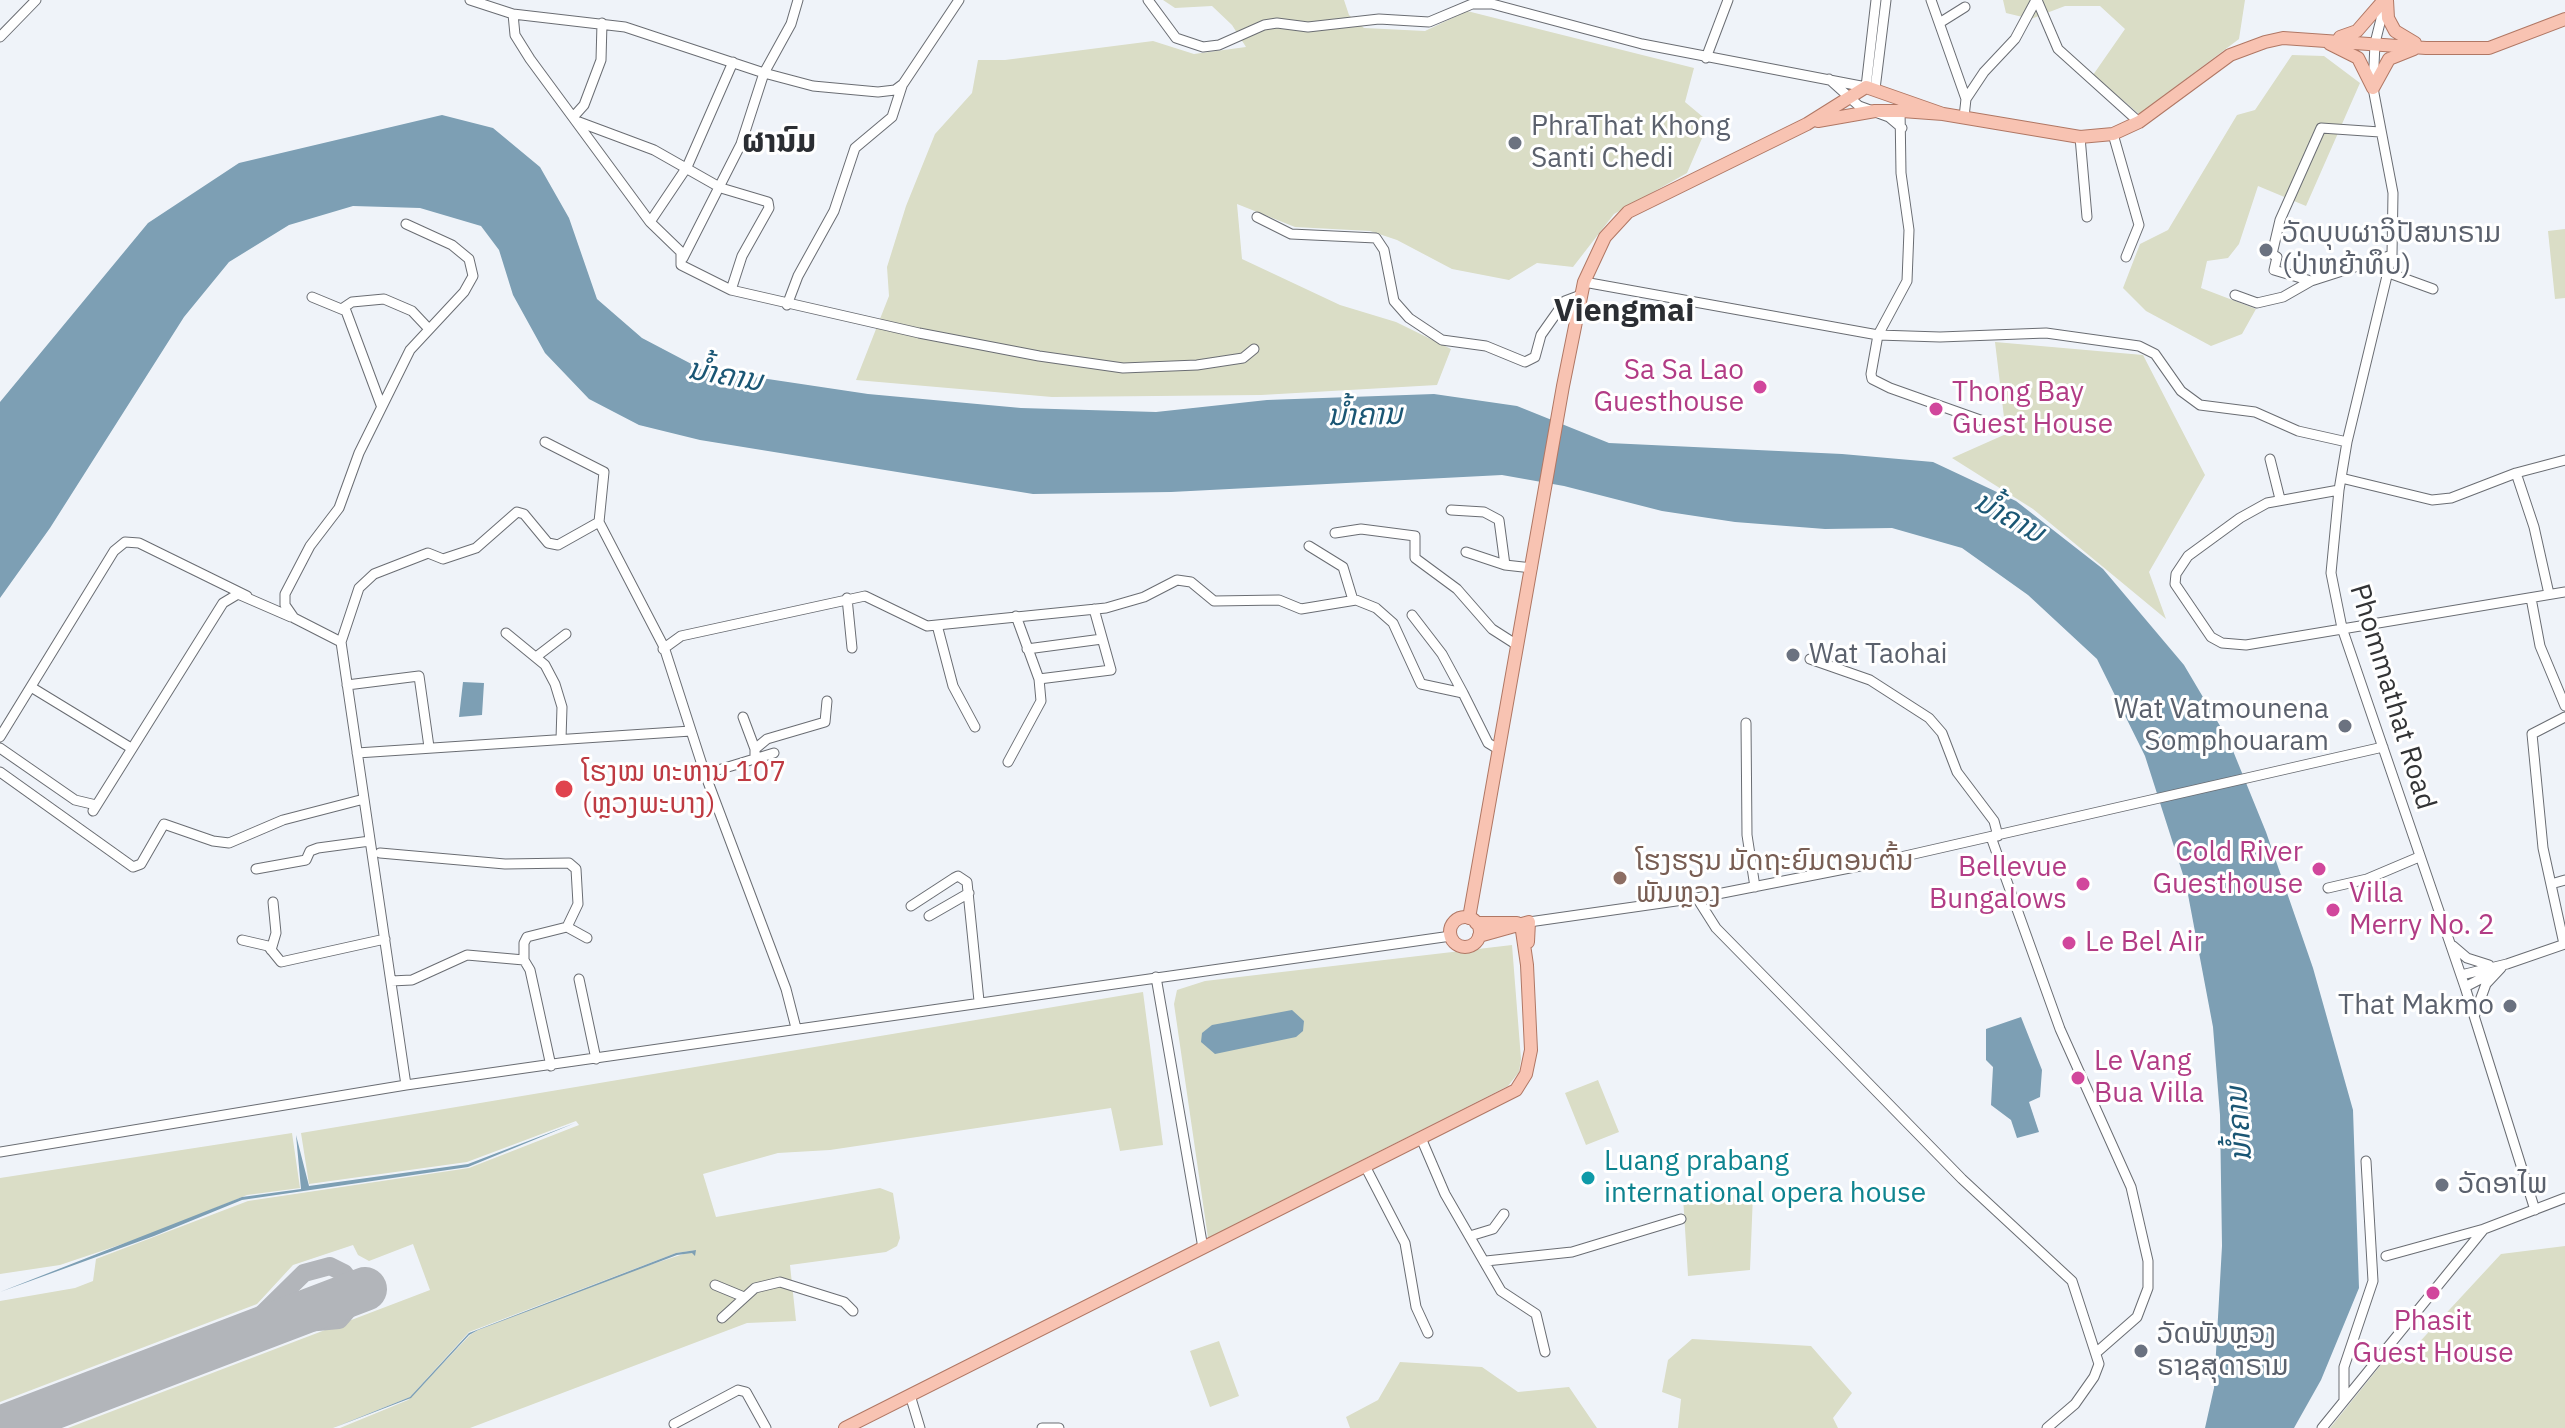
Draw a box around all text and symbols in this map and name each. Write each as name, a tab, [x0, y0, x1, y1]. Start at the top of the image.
place label: PhraThat Khong Santi Chedi	[1531, 110, 1730, 176]
district label: ຜານົມ	[742, 124, 816, 162]
marker: PhraThat Khong Santi Chedi	[1506, 134, 1524, 152]
place label: ວັດບຸບຜາວິປັສນາຣາມ (ປ່າຫຍ້າທຶບ)	[2282, 217, 2501, 283]
marker: ວັດບຸບຜາວິປັສນາຣາມ (ປ່າຫຍ້າທຶບ)	[2257, 241, 2275, 259]
district label: Viengmai	[1554, 293, 1694, 331]
water label: ນ້ຳຄານ	[685, 352, 765, 400]
place label: Sa Sa Lao Guesthouse	[1594, 354, 1744, 420]
place label: Thong Bay Guest House	[1952, 376, 2113, 442]
marker: Sa Sa Lao Guesthouse	[1751, 378, 1769, 396]
water label: ນ້ຳຄານ	[1327, 397, 1403, 435]
marker: Thong Bay Guest House	[1927, 400, 1945, 418]
water label: ນ້ຳຄານ	[1968, 484, 2050, 552]
street label: Phommathat Road	[2342, 580, 2442, 814]
place label: Wat Taohai	[1809, 638, 1948, 672]
marker: Wat Taohai	[1784, 646, 1802, 664]
place label: Wat Vatmounena Somphouaram	[2114, 693, 2329, 759]
marker: Wat Vatmounena Somphouaram	[2336, 717, 2354, 735]
place label: ໂຮງໝ ທະຫານ 107 (ຫຼວງພະບາງ)	[582, 756, 786, 822]
marker: ໂຮງໝ ທະຫານ 107 (ຫຼວງພະບາງ)	[553, 778, 575, 800]
place label: Cold River Guesthouse	[2153, 836, 2303, 902]
place label: ໂຮງຮຽນ ມັດຖະຍົມຕອນຕົ້ນ ພັນຫຼວງ	[1636, 845, 1914, 911]
place label: Bellevue Bungalows	[1929, 851, 2067, 917]
marker: Cold River Guesthouse	[2310, 860, 2328, 878]
marker: ໂຮງຮຽນ ມັດຖະຍົມຕອນຕົ້ນ ພັນຫຼວງ	[1611, 869, 1629, 887]
marker: Bellevue Bungalows	[2074, 875, 2092, 893]
place label: Villa Merry No. 2	[2349, 877, 2494, 943]
marker: Villa Merry No. 2	[2324, 901, 2342, 919]
place label: Le Bel Air	[2085, 926, 2204, 960]
marker: Le Bel Air	[2060, 934, 2078, 952]
place label: That Makmo	[2338, 989, 2494, 1023]
marker: That Makmo	[2501, 997, 2519, 1015]
place label: Le Vang Bua Villa	[2094, 1045, 2204, 1111]
marker: Le Vang Bua Villa	[2069, 1069, 2087, 1087]
water label: ນ້ຳຄານ	[2219, 1085, 2261, 1163]
place label: Luang prabang international opera house	[1604, 1145, 1926, 1211]
place label: ວັດອາໄພ	[2458, 1168, 2547, 1202]
marker: Luang prabang international opera house	[1579, 1169, 1597, 1187]
marker: ວັດອາໄພ	[2433, 1176, 2451, 1194]
marker: Phasit Guest House	[2424, 1284, 2442, 1302]
place label: Phasit Guest House	[2353, 1305, 2513, 1371]
place label: ວັດພັນຫຼວງ ຣາຊສຸດາຣາມ	[2157, 1318, 2289, 1384]
marker: ວັດພັນຫຼວງ ຣາຊສຸດາຣາມ	[2132, 1342, 2150, 1360]

